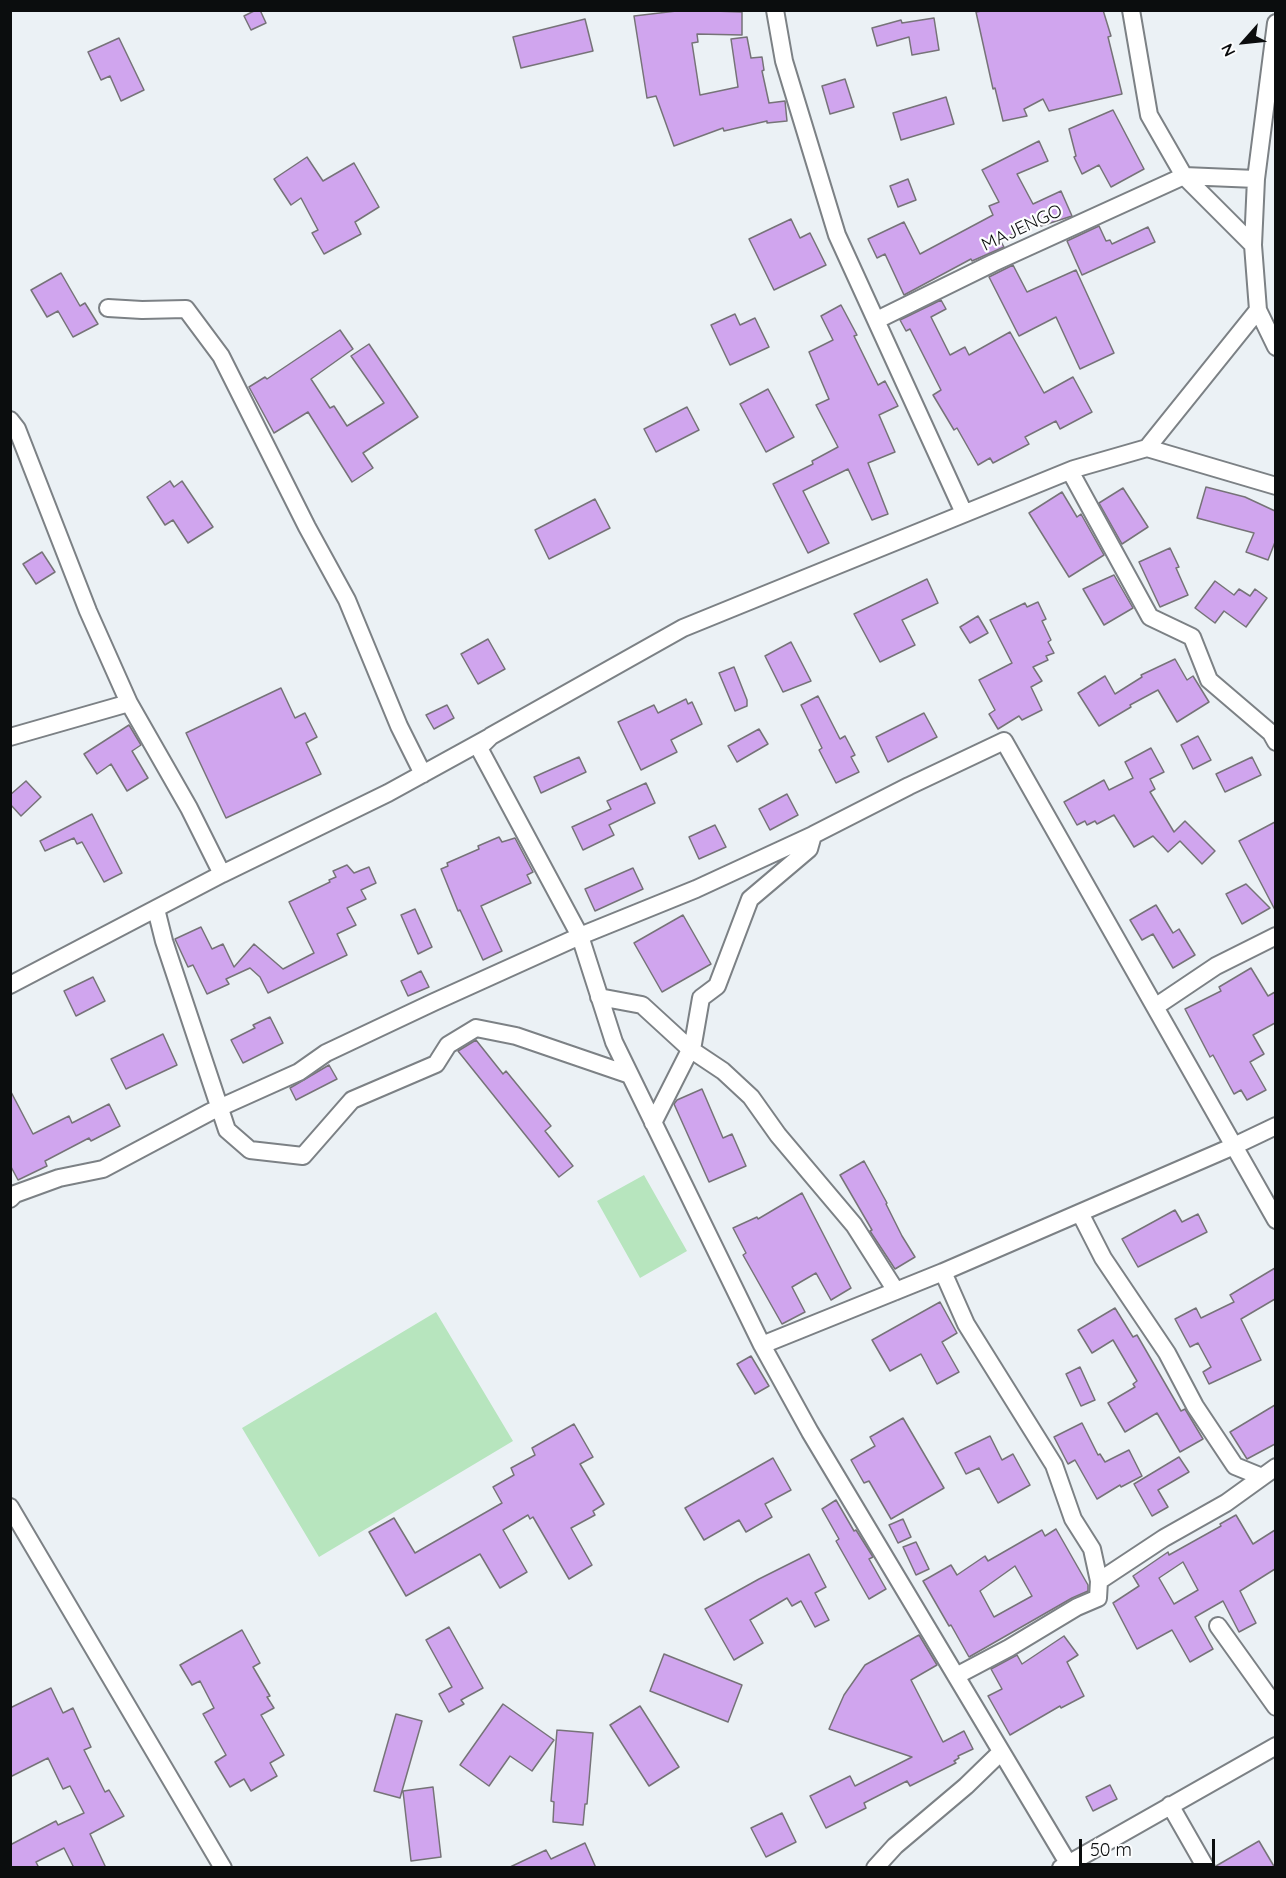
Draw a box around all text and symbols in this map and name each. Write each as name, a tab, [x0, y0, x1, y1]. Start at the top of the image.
north arrow	[1214, 12, 1274, 72]
text: N	[1216, 40, 1240, 60]
street label: MAJENGO	[978, 200, 1066, 256]
scale bar	[1082, 1827, 1218, 1865]
text: 50 m	[1090, 1838, 1132, 1861]

